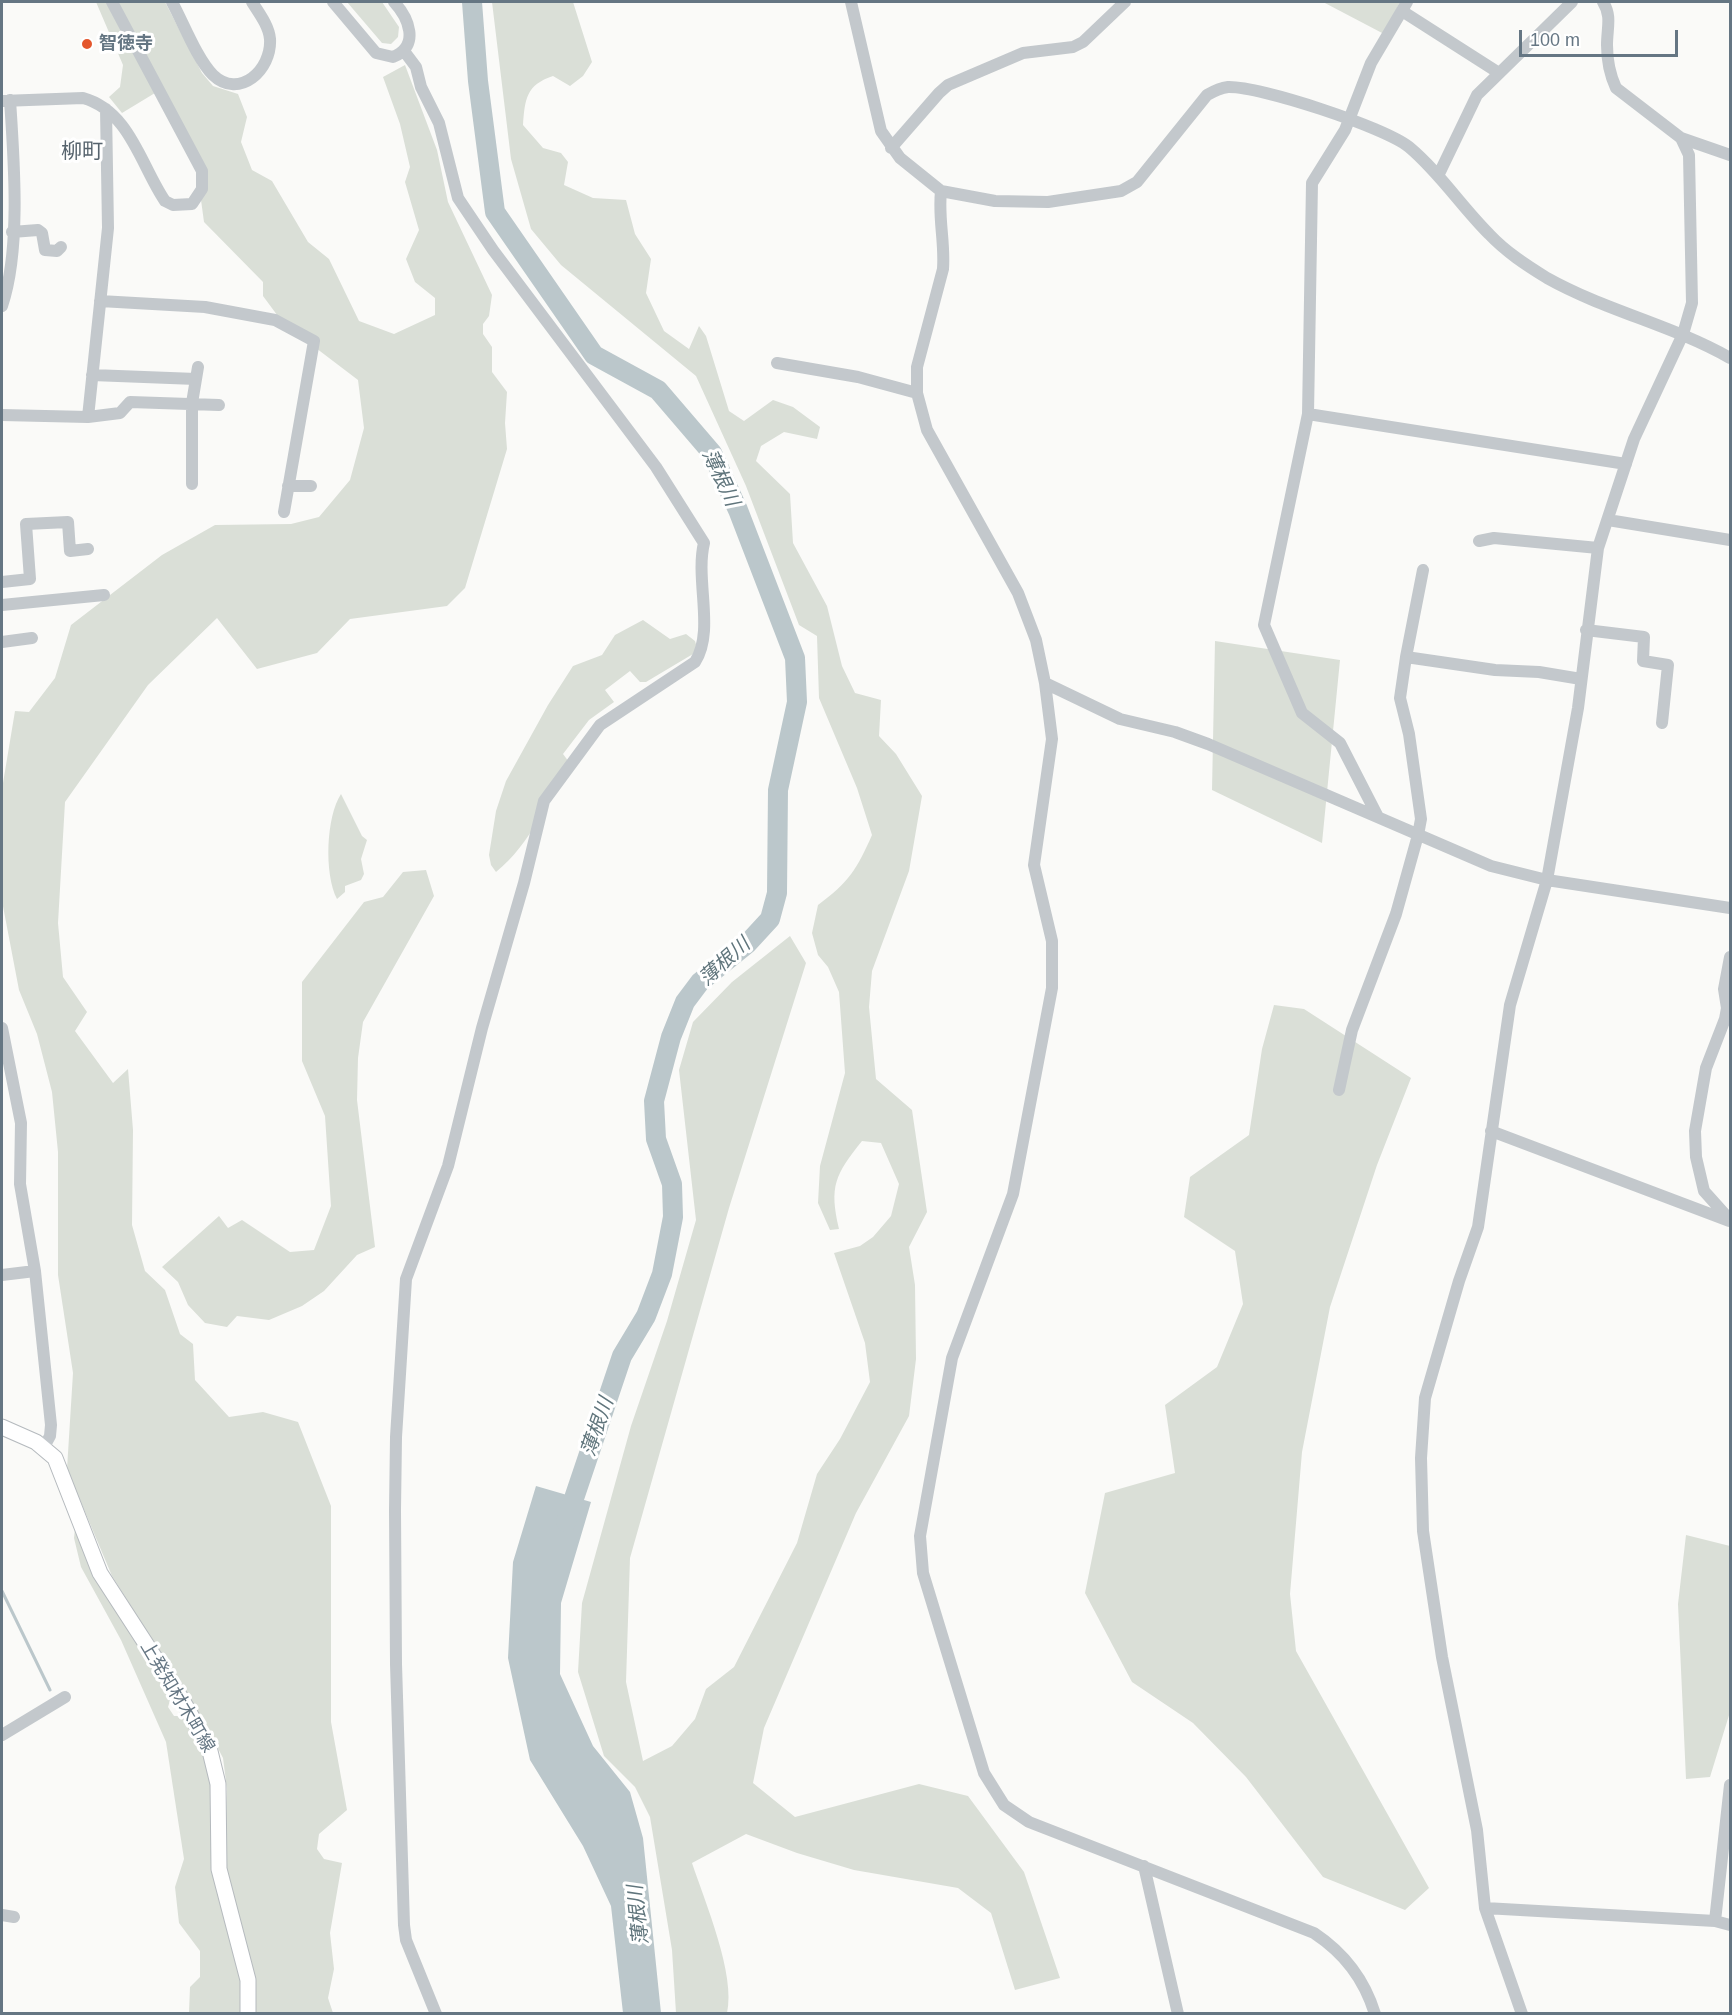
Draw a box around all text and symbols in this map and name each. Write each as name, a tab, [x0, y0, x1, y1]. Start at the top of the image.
scale bar	[1522, 18, 1681, 56]
text: 100 m	[1530, 30, 1580, 50]
place label: 智徳寺	[99, 33, 153, 55]
marker: 智徳寺	[80, 37, 94, 51]
district label: 柳町	[61, 139, 103, 165]
water label: 薄根川	[696, 446, 744, 510]
water label: 薄根川	[695, 933, 755, 991]
water label: 薄根川	[577, 1395, 619, 1459]
street label: 上発知材木町線	[135, 1637, 219, 1757]
water label: 薄根川	[624, 1884, 654, 1946]

